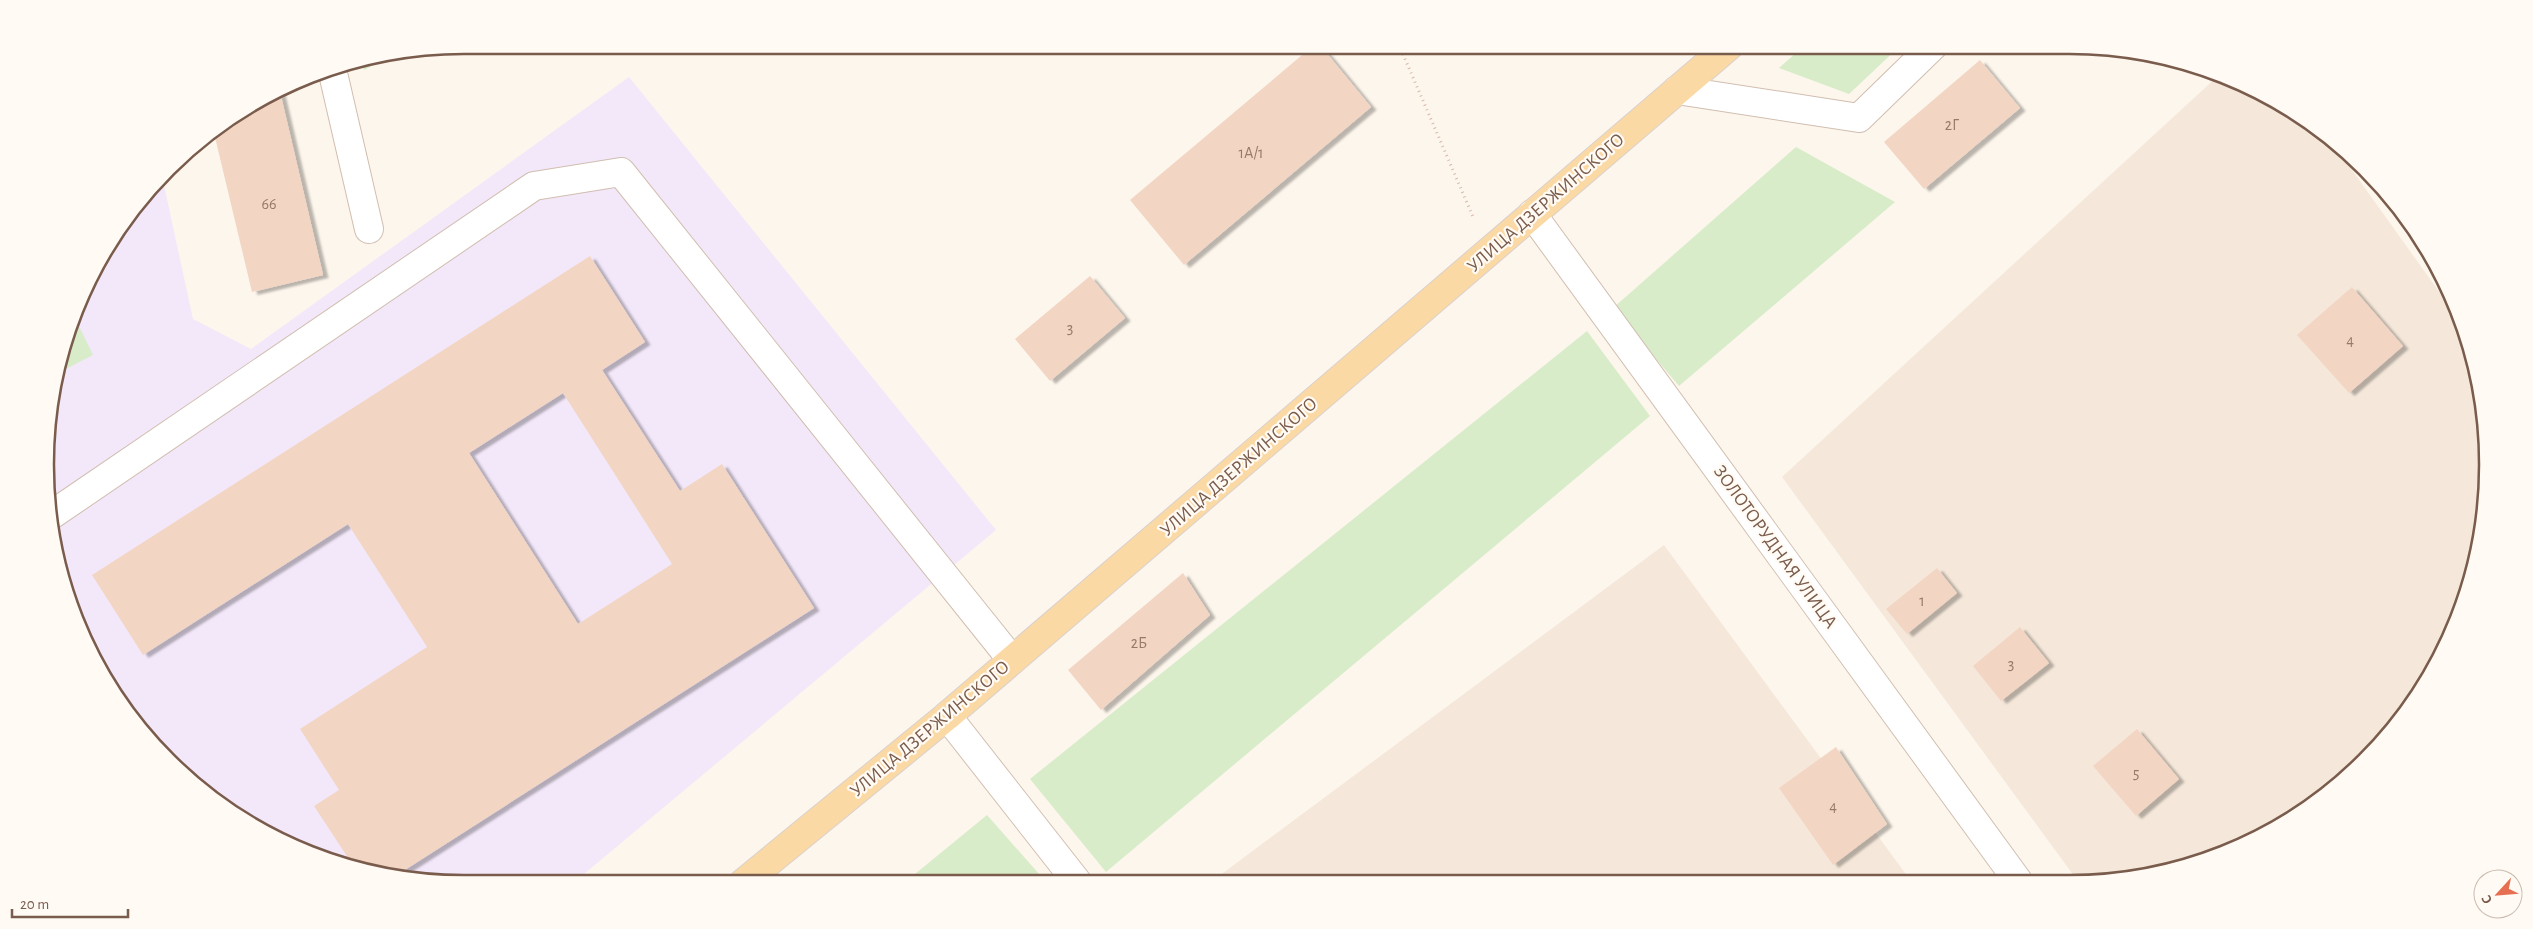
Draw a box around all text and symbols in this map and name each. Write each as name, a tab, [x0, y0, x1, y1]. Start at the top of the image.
house number: 2Г	[1945, 117, 1960, 133]
street label: УЛИЦА ДЗЕРЖИНСКОГО	[1464, 130, 1628, 276]
house number: 1А/1	[1238, 145, 1264, 161]
house number: 66	[261, 196, 277, 212]
house number: 3	[1067, 320, 1073, 336]
house number: 4	[2346, 332, 2354, 348]
street label: УЛИЦА ДЗЕРЖИНСКОГО	[1157, 394, 1321, 540]
street label: ЗОЛОТОРУДНАЯ УЛИЦА	[1710, 462, 1840, 632]
house number: 1	[1919, 593, 1925, 609]
house number: 2Б	[1131, 635, 1147, 651]
house number: 3	[2008, 656, 2014, 672]
street label: УЛИЦА ДЗЕРЖИНСКОГО	[847, 657, 1013, 801]
house number: 5	[2133, 765, 2139, 781]
house number: 4	[1829, 798, 1837, 814]
north arrow	[2473, 869, 2523, 919]
scale bar	[12, 886, 129, 918]
text: С	[2479, 892, 2495, 906]
text: 20 m	[20, 897, 49, 912]

